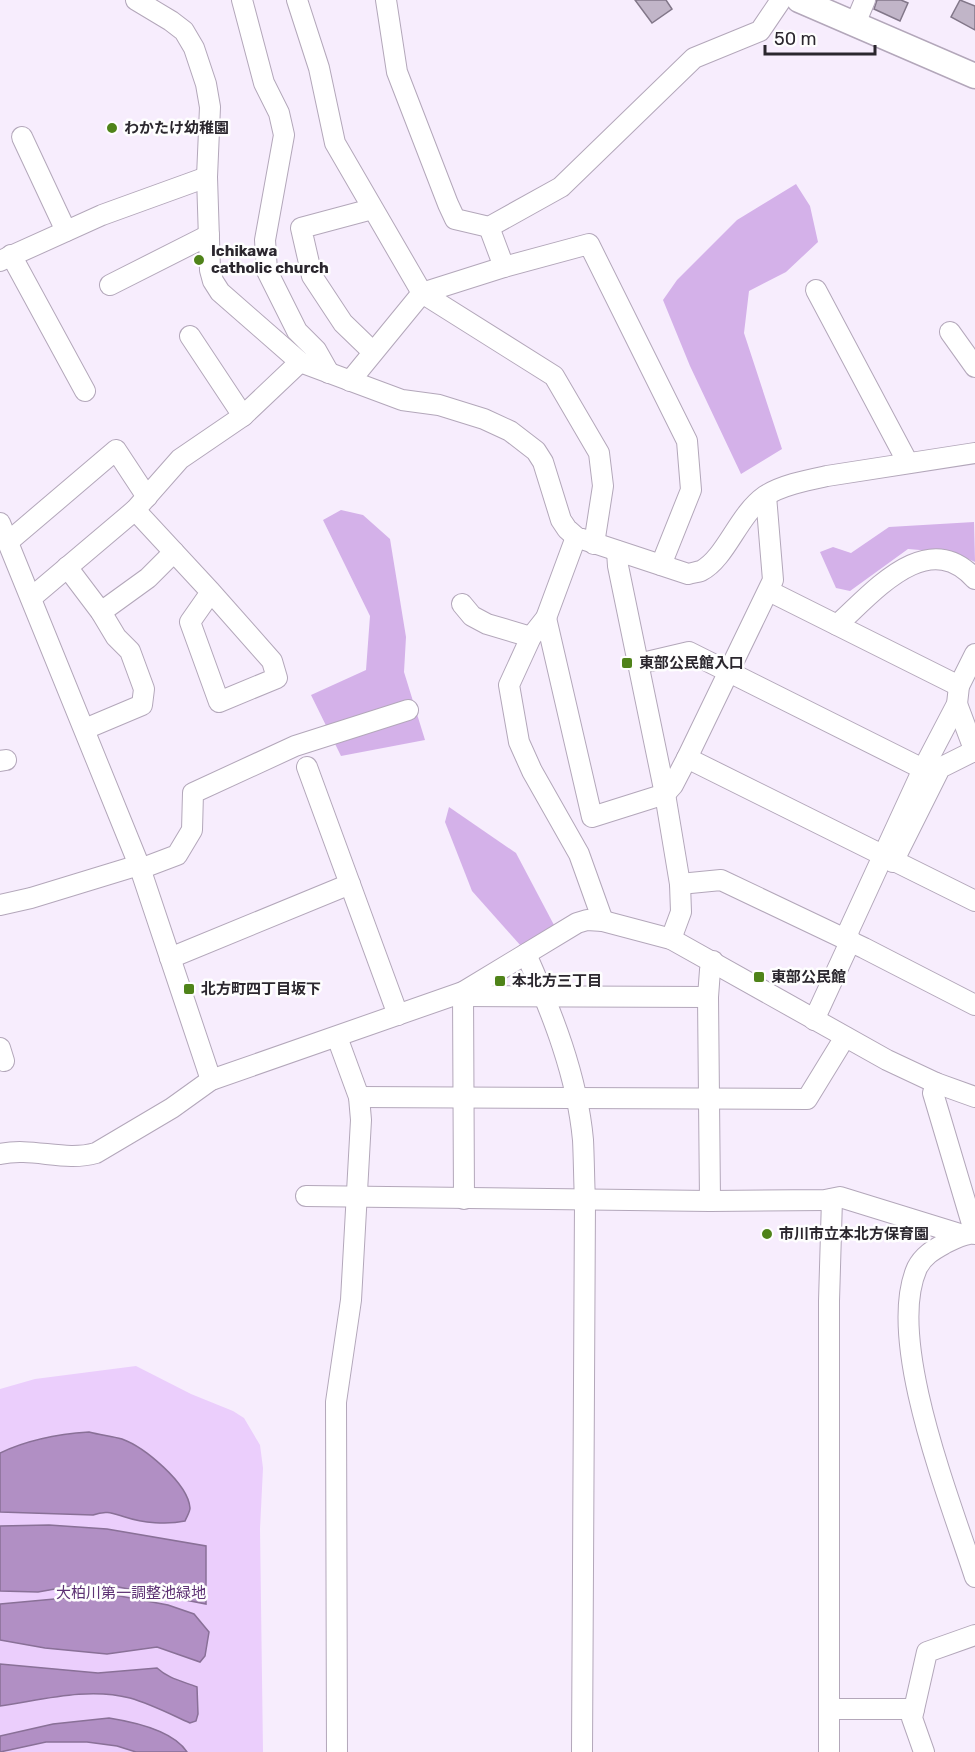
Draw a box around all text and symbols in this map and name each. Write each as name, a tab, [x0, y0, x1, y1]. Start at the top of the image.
scale bar	[765, 18, 874, 56]
text: 50 m	[774, 28, 817, 50]
place label: わかたけ幼稚園	[124, 119, 229, 137]
marker: わかたけ幼稚園	[105, 121, 119, 135]
place label: Ichikawa catholic church	[211, 242, 329, 277]
marker: Ichikawa catholic church	[192, 253, 206, 267]
place label: 東部公民館入口	[639, 654, 744, 672]
marker: 東部公民館入口	[620, 656, 634, 670]
place label: 東部公民館	[771, 968, 846, 986]
marker: 東部公民館	[752, 970, 766, 984]
place label: 本北方三丁目	[512, 972, 602, 990]
marker: 本北方三丁目	[493, 974, 507, 988]
place label: 北方町四丁目坂下	[201, 980, 321, 998]
marker: 北方町四丁目坂下	[182, 982, 196, 996]
place label: 市川市立本北方保育園	[779, 1225, 929, 1243]
marker: 市川市立本北方保育園	[760, 1227, 774, 1241]
park label: 大柏川第一調整池緑地	[56, 1584, 206, 1602]

